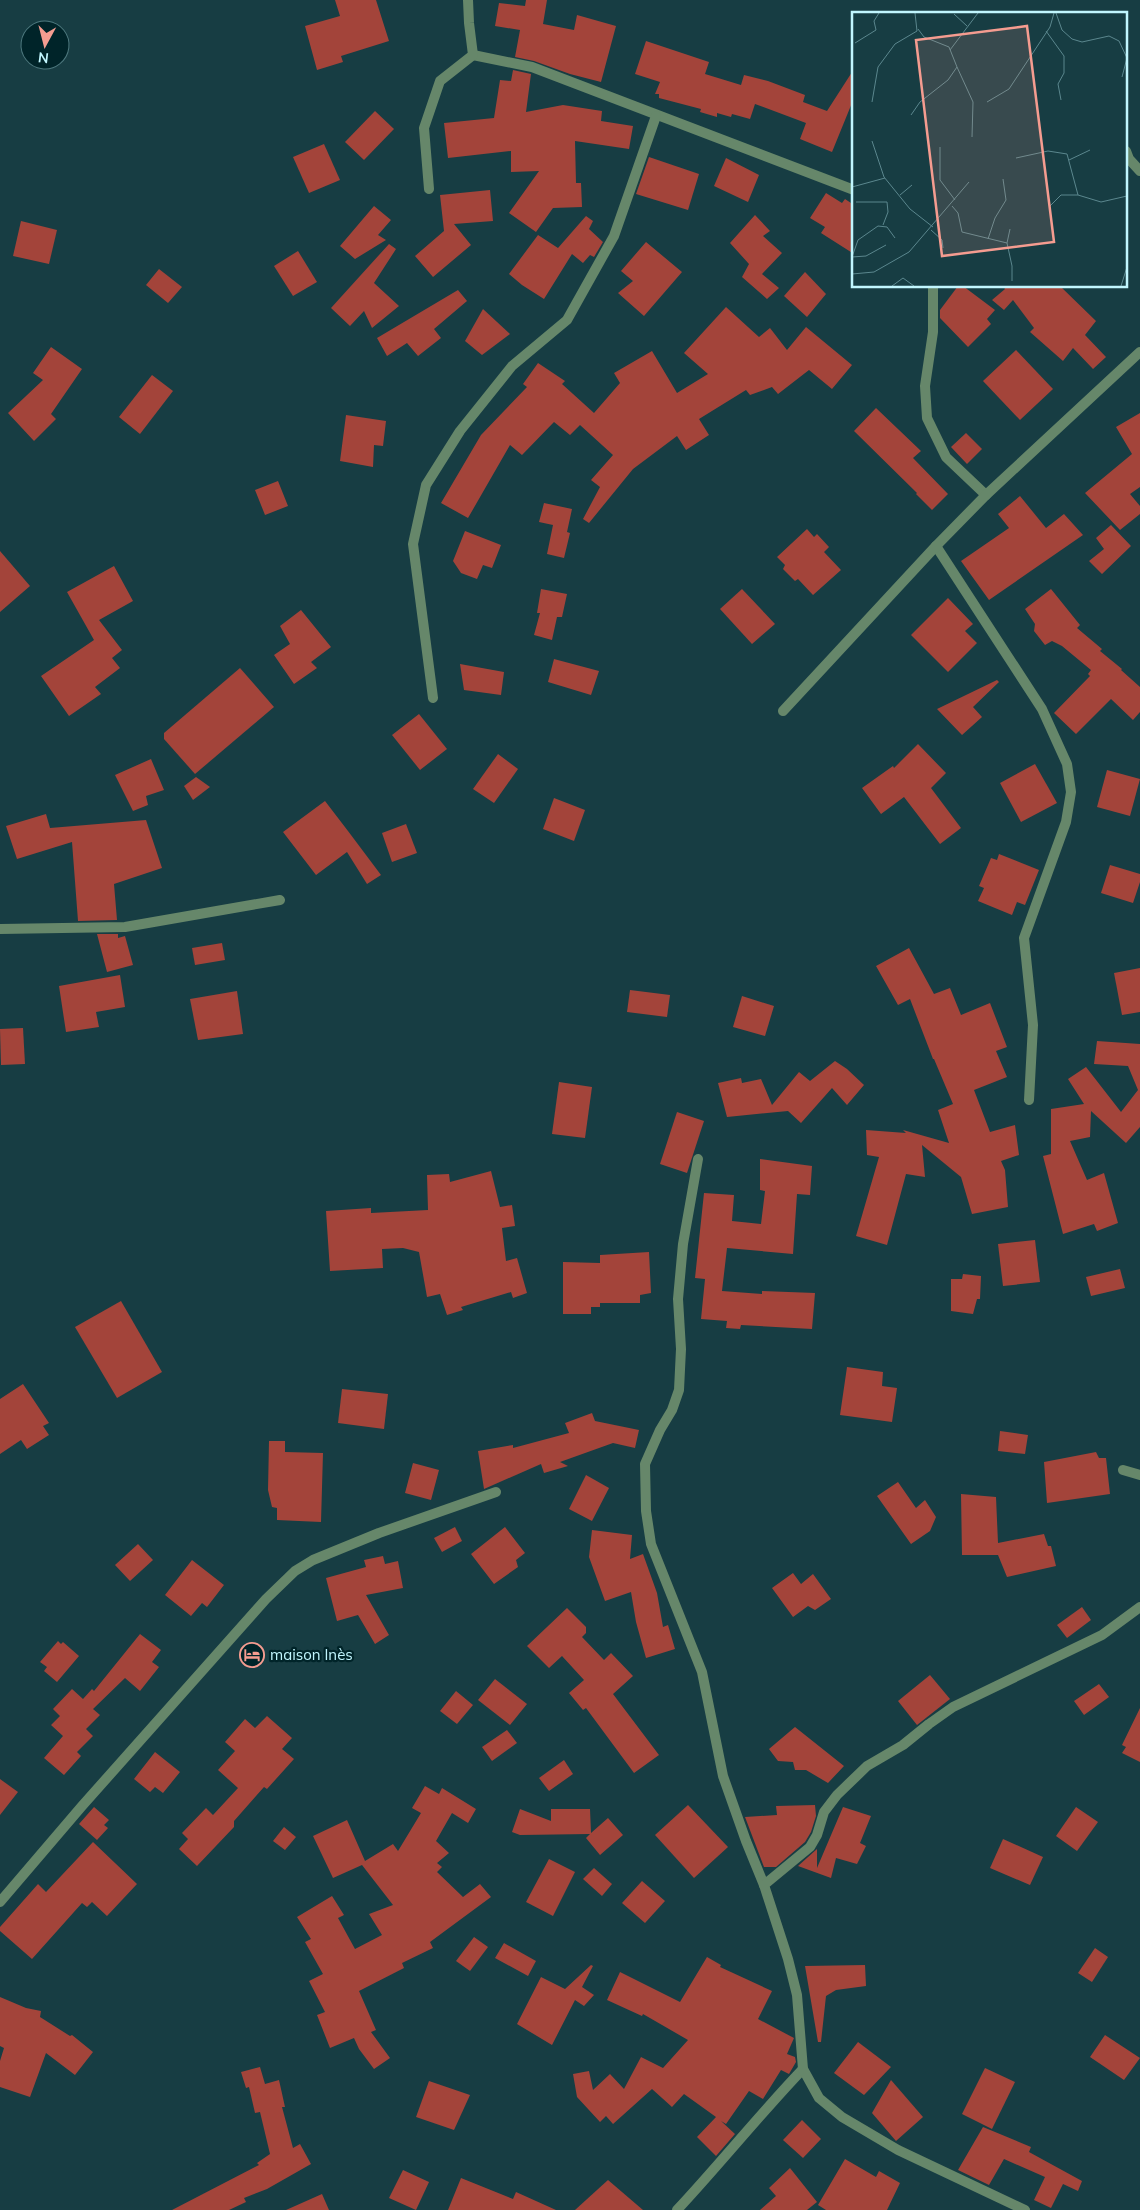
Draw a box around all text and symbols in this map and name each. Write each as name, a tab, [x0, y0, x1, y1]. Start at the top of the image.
inset map	[852, 12, 1128, 288]
north arrow	[20, 20, 70, 70]
text: N	[37, 48, 50, 67]
hotel icon: maison Inès	[239, 1642, 265, 1668]
place label: maison Inès	[270, 1645, 353, 1664]

